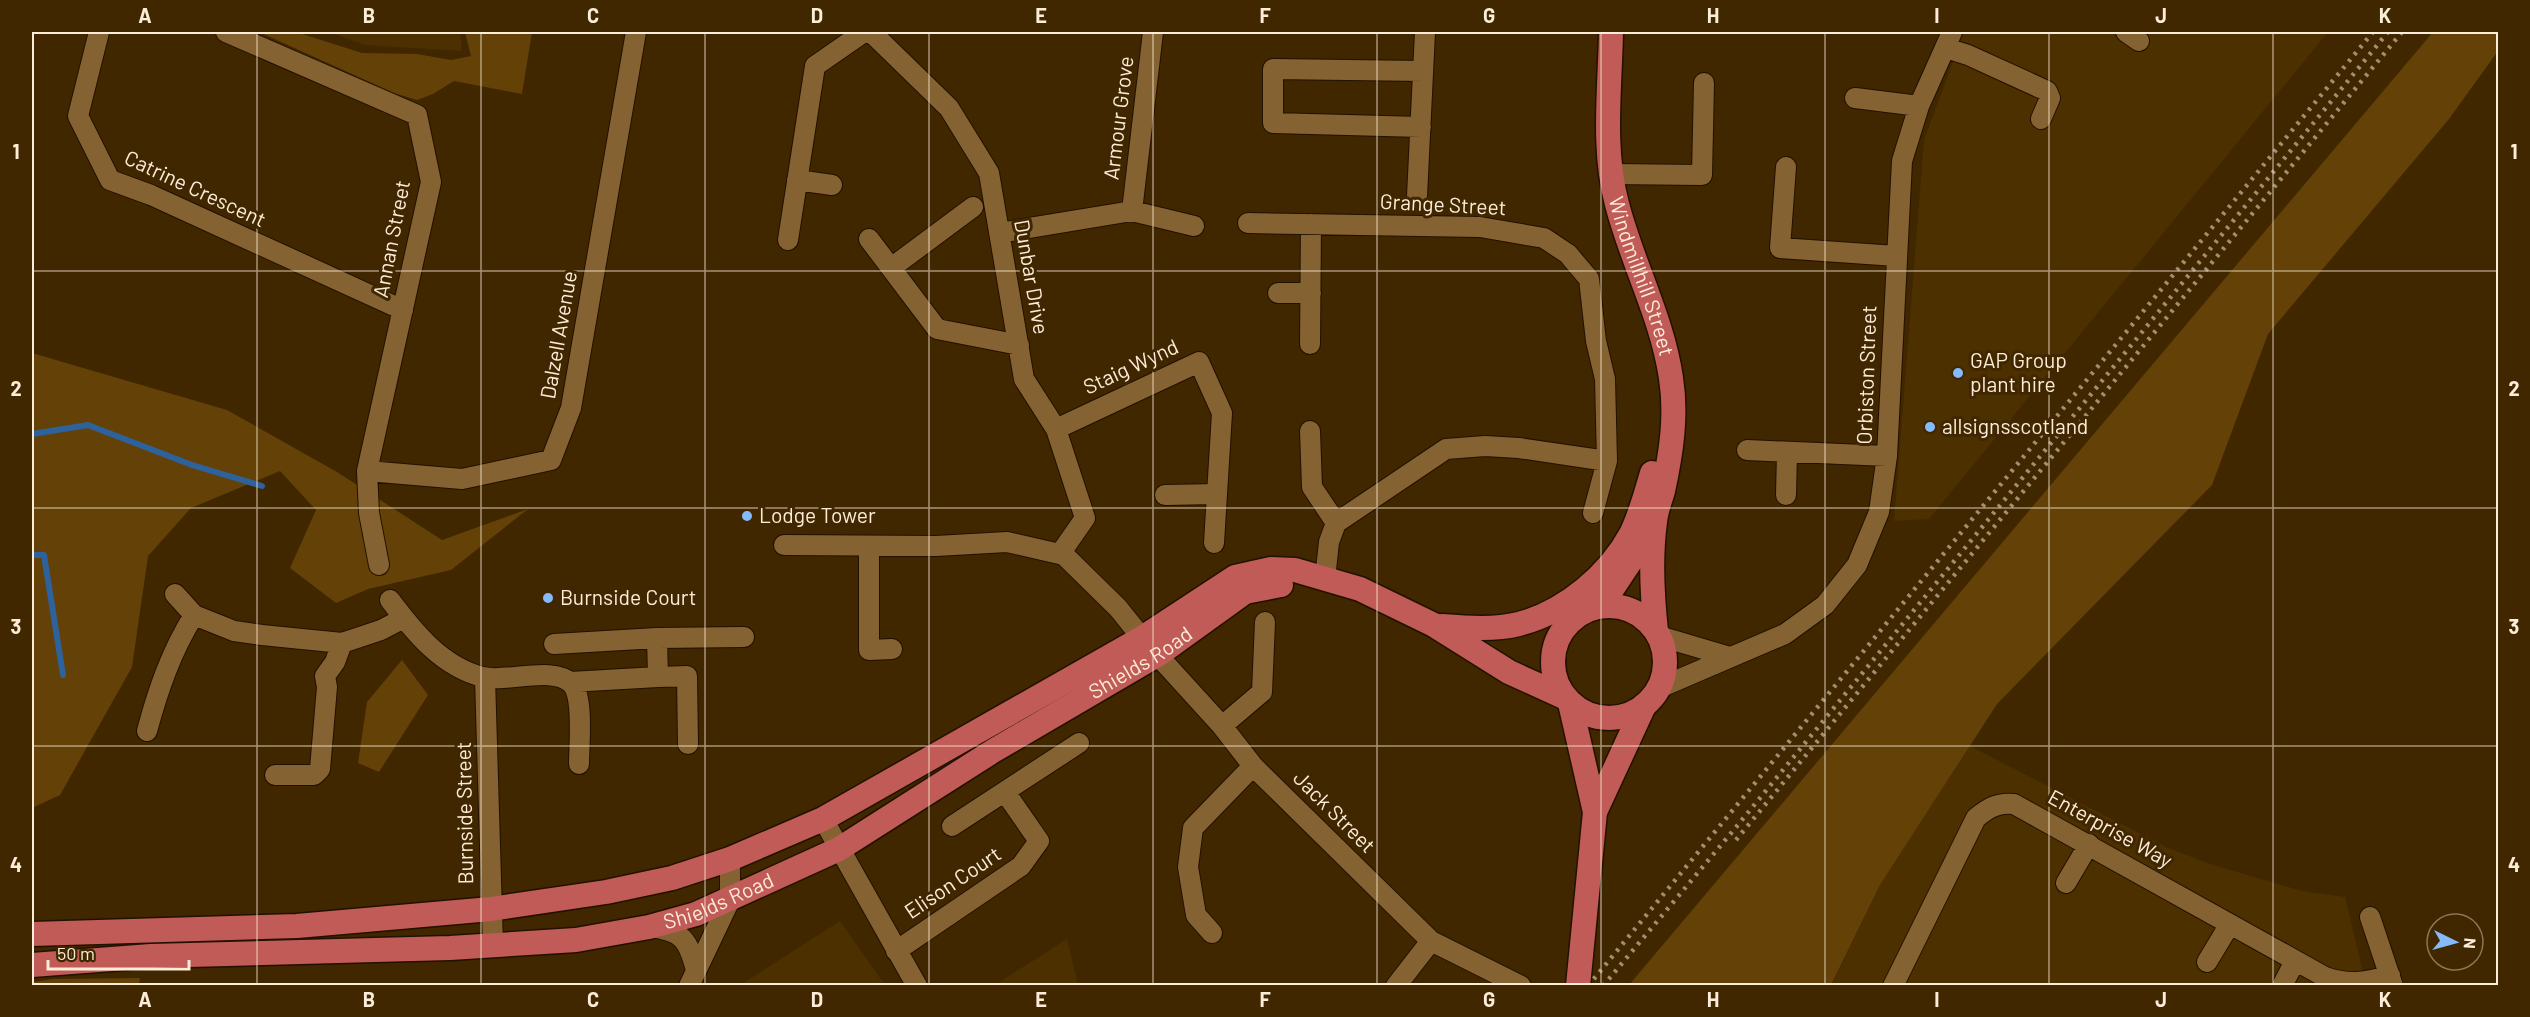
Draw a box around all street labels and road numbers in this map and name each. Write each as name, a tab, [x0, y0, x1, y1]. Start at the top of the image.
street label: Armour Grove	[1098, 55, 1137, 181]
street label: Catrine Crescent	[121, 144, 270, 231]
street label: Annan Street	[367, 178, 414, 299]
street label: Grange Street	[1379, 188, 1507, 219]
street label: Windmillhill Street	[1605, 194, 1680, 358]
street label: Dunbar Drive	[1010, 217, 1055, 336]
street label: Dalzell Avenue	[534, 269, 581, 401]
street label: Orbiston Street	[1851, 305, 1880, 445]
street label: Staig Wynd	[1079, 333, 1182, 399]
street label: Shields Road	[1084, 620, 1196, 703]
street label: Burnside Street	[450, 741, 477, 885]
street label: Jack Street	[1289, 765, 1381, 857]
street label: Enterprise Way	[2044, 783, 2177, 872]
street label: Elison Court	[899, 840, 1005, 923]
street label: Shields Road	[660, 866, 777, 933]

